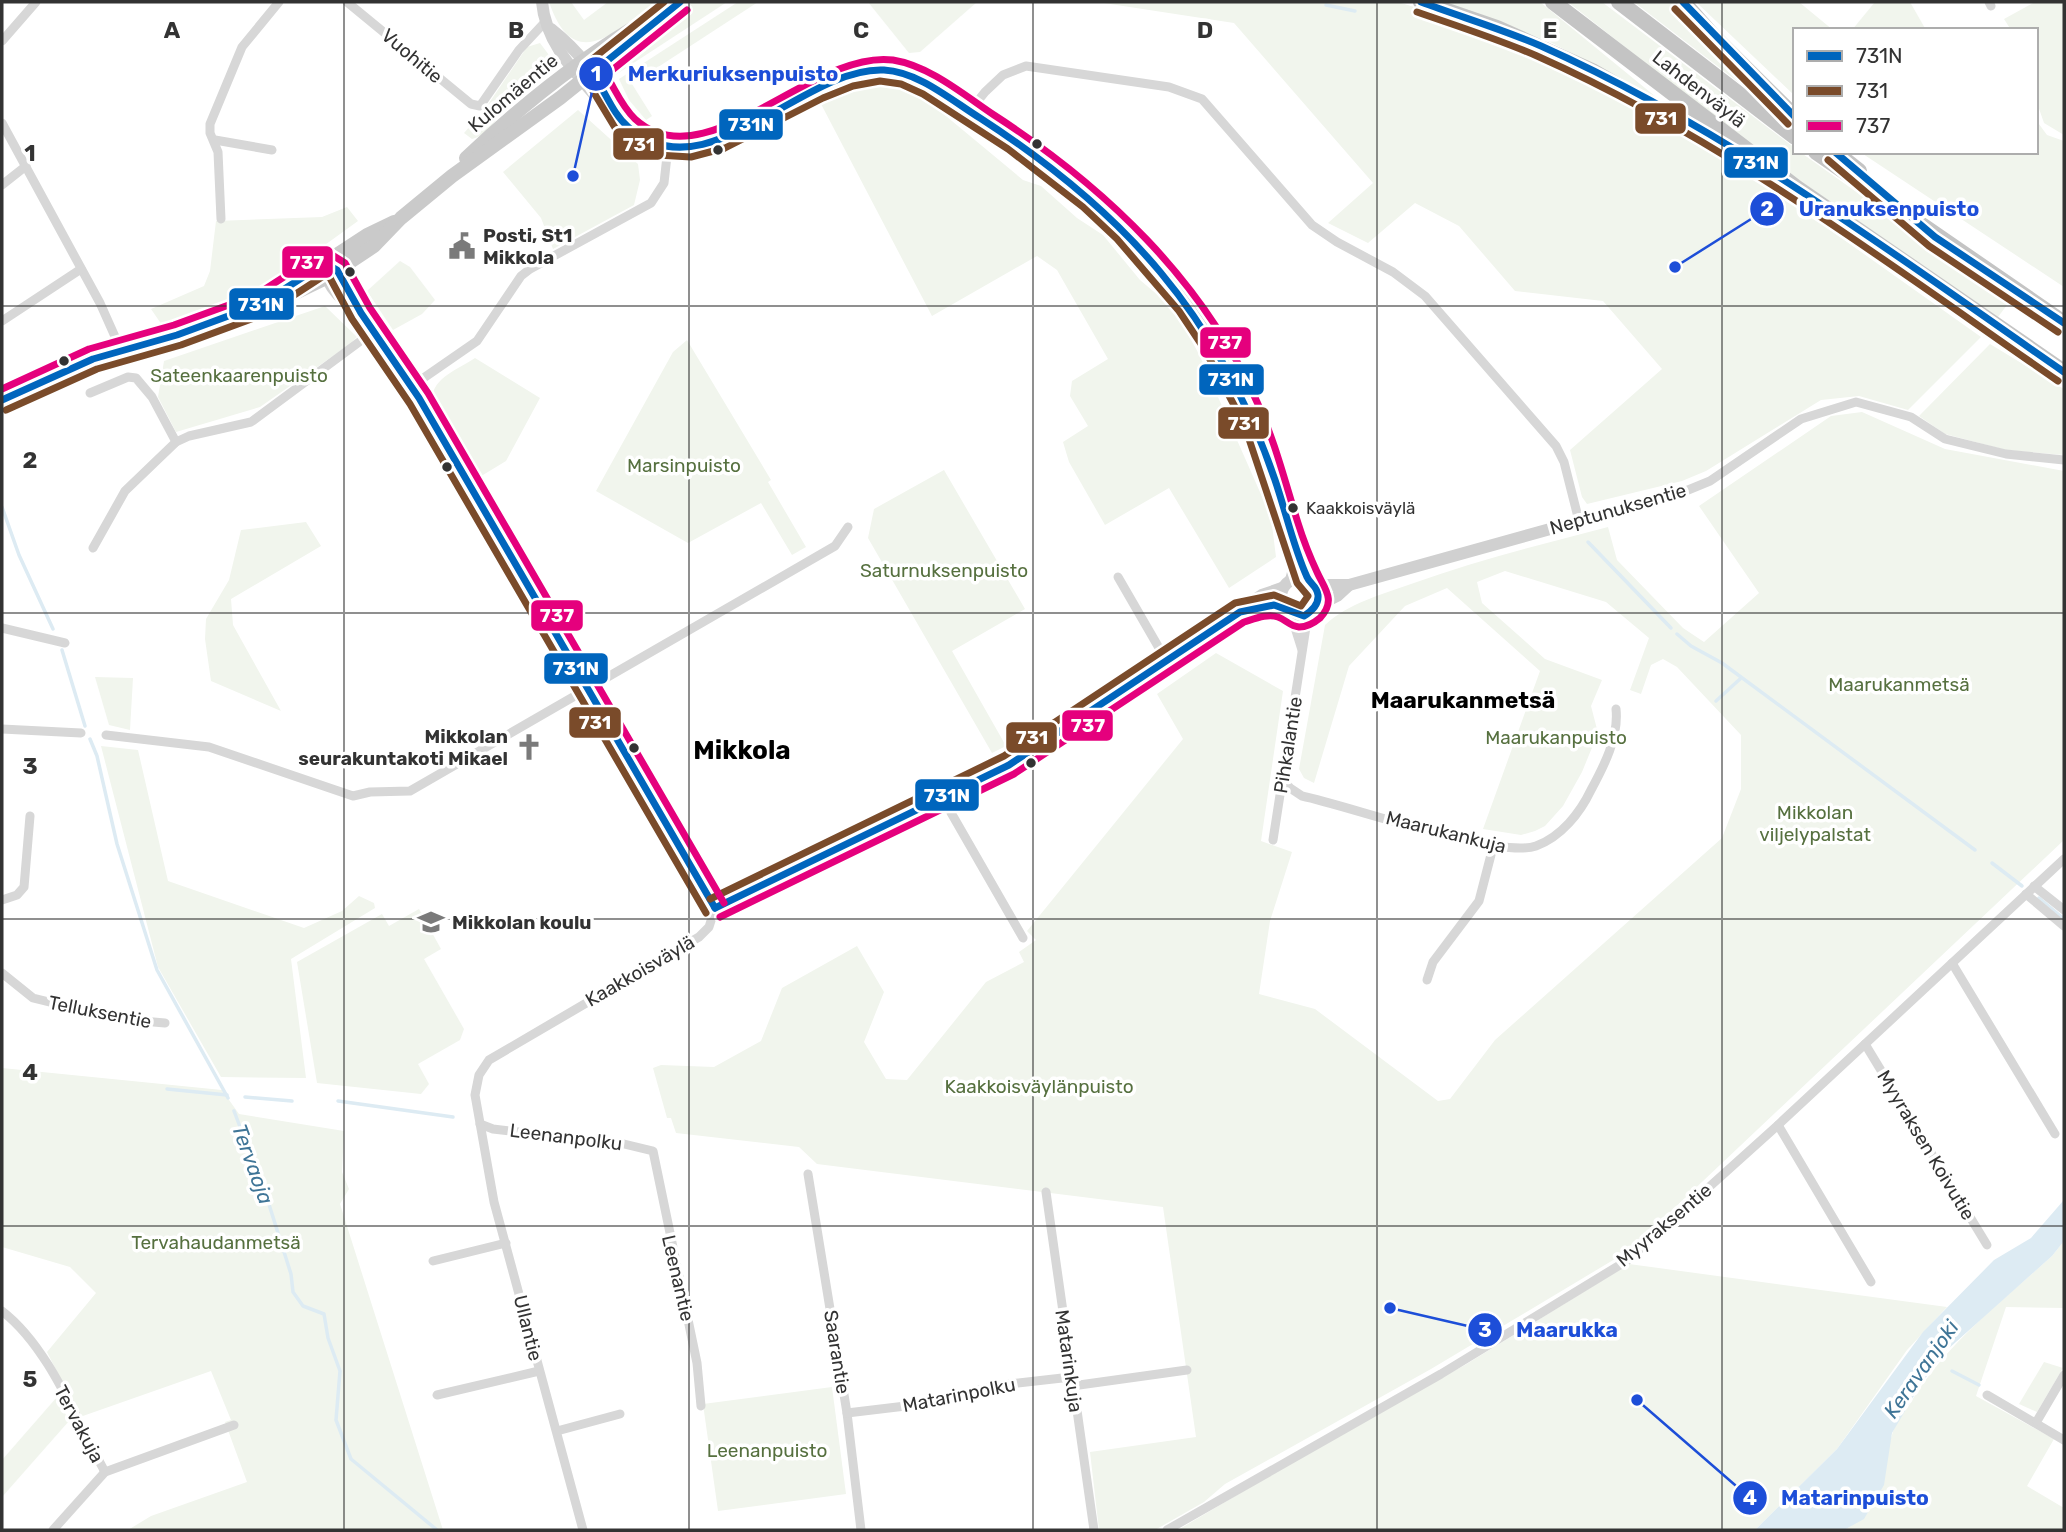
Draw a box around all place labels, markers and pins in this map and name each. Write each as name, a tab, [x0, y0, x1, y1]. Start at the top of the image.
callout: Merkuriuksenpuisto	[578, 53, 852, 95]
unlabelled marker	[1030, 137, 1044, 151]
unlabelled marker	[711, 143, 725, 157]
callout: Uranuksenpuisto	[1750, 188, 1993, 230]
place label: Posti, St1 Mikkola	[483, 224, 572, 269]
public building icon: Posti, St1 Mikkola	[447, 231, 477, 261]
unlabelled marker	[343, 265, 357, 279]
unlabelled marker	[57, 354, 71, 368]
unlabelled marker	[440, 460, 454, 474]
place label: Kaakkoisväylä	[1306, 498, 1415, 518]
marker: Kaakkoisväylä	[1286, 501, 1300, 515]
place label: Mikkolan seurakuntakoti Mikael	[298, 725, 508, 770]
church icon: Mikkolan seurakuntakoti Mikael	[514, 732, 544, 762]
unlabelled marker	[627, 741, 641, 755]
unlabelled marker	[1024, 756, 1038, 770]
school or university icon: Mikkolan koulu	[416, 907, 446, 937]
place label: Mikkolan koulu	[452, 911, 592, 934]
callout: Maarukka	[1467, 1309, 1632, 1351]
callout: Matarinpuisto	[1732, 1477, 1943, 1519]

